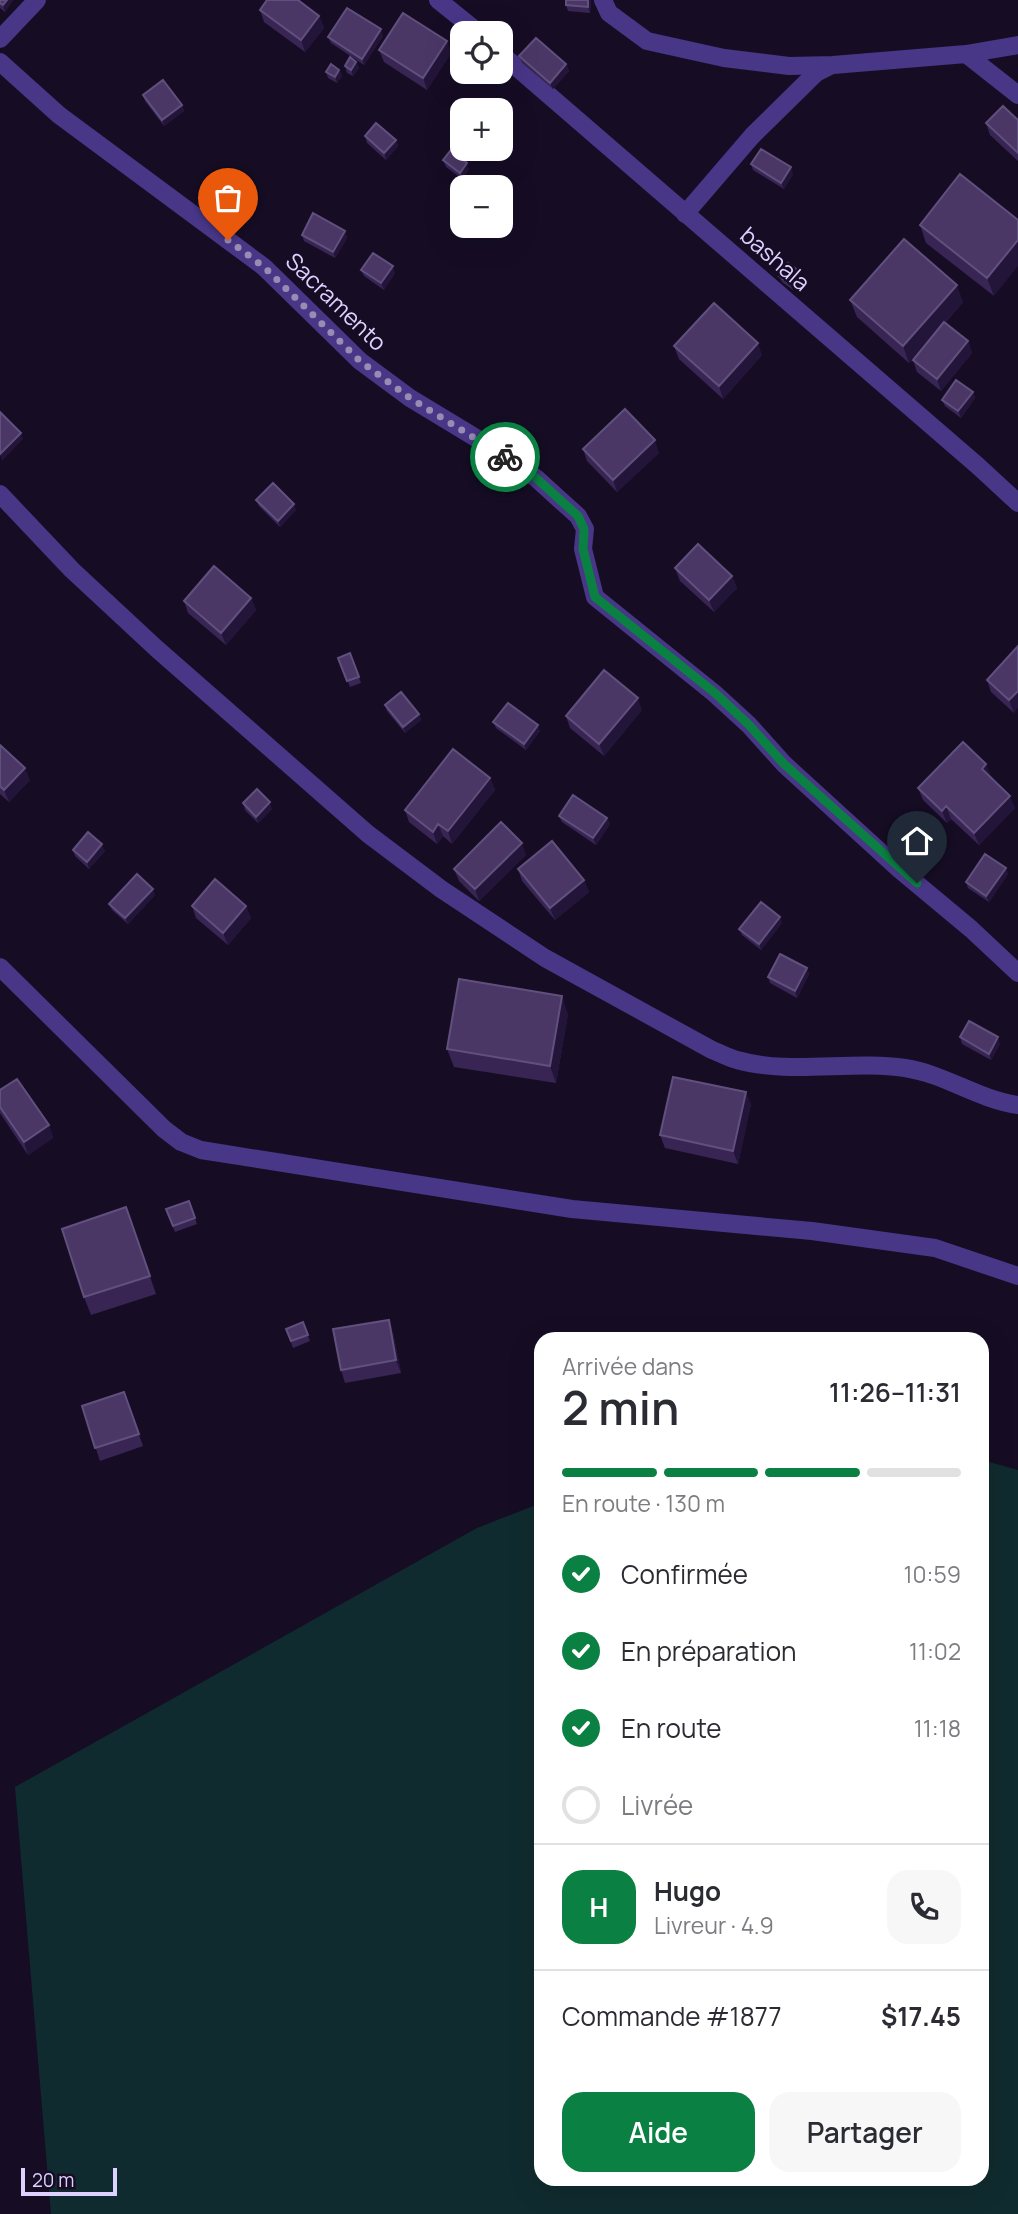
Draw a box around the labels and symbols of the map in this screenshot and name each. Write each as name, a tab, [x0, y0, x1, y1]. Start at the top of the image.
pin	[198, 168, 258, 240]
street label: bashala	[734, 219, 817, 298]
street label: Sacramento	[279, 245, 394, 358]
courier	[470, 422, 540, 492]
pin	[887, 811, 947, 883]
scale bar	[21, 2165, 117, 2197]

